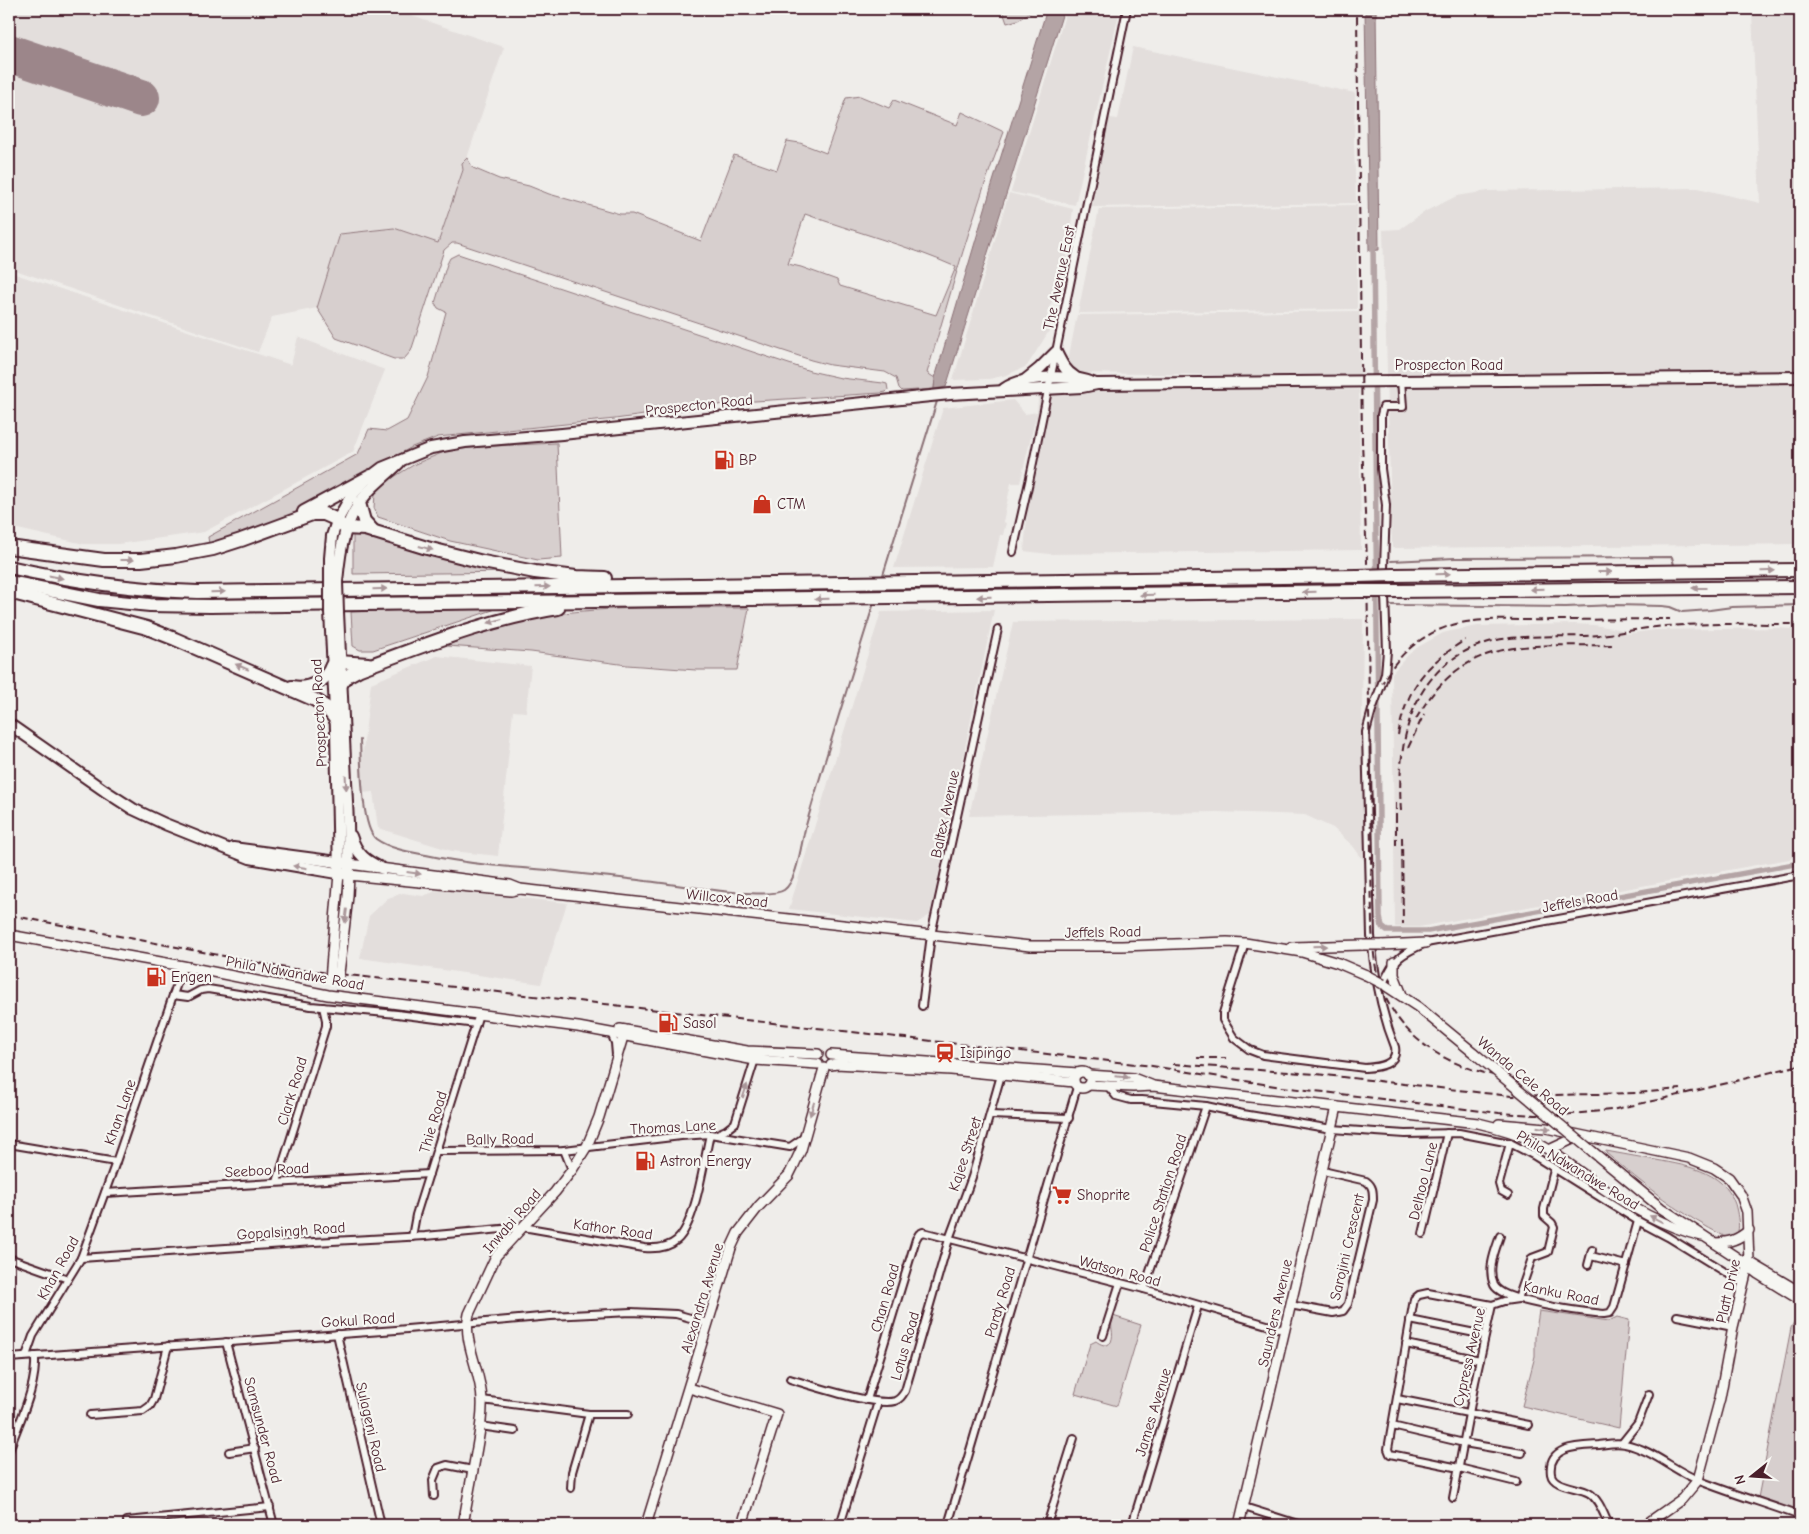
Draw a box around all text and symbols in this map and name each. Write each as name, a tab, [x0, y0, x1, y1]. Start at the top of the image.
street label: The Avenue East	[1039, 223, 1079, 332]
street label: Prospecton Road	[1395, 356, 1503, 374]
street label: Prospecton Road	[644, 390, 754, 420]
fuel station icon: BP	[713, 449, 735, 471]
place label: BP	[739, 451, 757, 469]
shop icon: CTM	[751, 493, 773, 515]
place label: CTM	[777, 495, 806, 513]
one-way arrow	[419, 544, 434, 552]
one-way arrow	[119, 556, 135, 564]
one-way arrow	[1760, 566, 1776, 574]
one-way arrow	[1598, 568, 1614, 576]
one-way arrow	[1435, 570, 1451, 578]
one-way arrow	[49, 573, 64, 581]
one-way arrow	[535, 583, 551, 591]
one-way arrow	[1691, 584, 1707, 592]
one-way arrow	[373, 585, 389, 593]
one-way arrow	[1528, 586, 1544, 594]
one-way arrow	[210, 587, 226, 595]
one-way arrow	[1301, 588, 1317, 596]
one-way arrow	[1138, 591, 1154, 599]
one-way arrow	[976, 593, 992, 601]
one-way arrow	[813, 596, 829, 604]
one-way arrow	[487, 618, 502, 626]
street label: Prospecton Road	[307, 658, 331, 768]
one-way arrow	[235, 663, 249, 671]
street label: Baltex Avenue	[927, 768, 963, 860]
one-way arrow	[343, 775, 351, 791]
one-way arrow	[292, 863, 308, 871]
one-way arrow	[406, 869, 422, 877]
street label: Willcox Road	[685, 885, 769, 911]
street label: Jeffels Road	[1541, 885, 1619, 917]
one-way arrow	[342, 909, 350, 925]
street label: Jeffels Road	[1064, 922, 1142, 942]
one-way arrow	[1312, 941, 1328, 949]
street label: Phila Ndwandwe Road	[225, 952, 365, 994]
fuel station icon: Engen	[145, 966, 167, 988]
place label: Engen	[171, 968, 212, 986]
fuel station icon: Sasol	[657, 1012, 679, 1034]
place label: Sasol	[683, 1014, 716, 1032]
street label: Wanda Cele Road	[1474, 1033, 1572, 1119]
station icon: Isipingo	[934, 1042, 956, 1064]
place label: Isipingo	[960, 1044, 1011, 1062]
street label: Clark Road	[273, 1054, 311, 1128]
one-way arrow	[1114, 1074, 1130, 1082]
street label: Khan Lane	[100, 1076, 140, 1147]
one-way arrow	[742, 1084, 749, 1099]
street label: Thie Road	[415, 1089, 451, 1155]
one-way arrow	[807, 1101, 815, 1116]
street label: Kajee Street	[944, 1114, 986, 1194]
street label: Thomas Lane	[630, 1116, 717, 1138]
one-way arrow	[1536, 1125, 1552, 1133]
street label: Phila Ndwandwe Road	[1513, 1126, 1643, 1214]
street label: Bally Road	[466, 1129, 534, 1149]
street label: Police Station Road	[1135, 1132, 1191, 1254]
street label: Delhoo Lane	[1405, 1140, 1442, 1222]
fuel station icon: Astron Energy	[634, 1150, 656, 1172]
place label: Astron Energy	[660, 1152, 751, 1170]
street label: Seeboo Road	[224, 1159, 310, 1181]
supermarket icon: Shoprite	[1051, 1184, 1073, 1206]
street label: Inwabi Road	[479, 1185, 545, 1257]
place label: Shoprite	[1077, 1186, 1130, 1204]
street label: Sarojini Crescent	[1326, 1191, 1368, 1302]
street label: Kathor Road	[572, 1215, 654, 1243]
one-way arrow	[1649, 1215, 1664, 1223]
street label: Gopalsingh Road	[236, 1218, 346, 1244]
street label: Khan Road	[33, 1233, 83, 1303]
street label: Alexandra Avenue	[677, 1240, 727, 1355]
street label: Watson Road	[1077, 1251, 1163, 1291]
street label: Saunders Avenue	[1254, 1257, 1296, 1369]
street label: Platt Drive	[1712, 1257, 1744, 1325]
street label: Chan Road	[867, 1262, 903, 1334]
street label: Pardy Road	[981, 1264, 1019, 1340]
street label: Kanku Road	[1522, 1277, 1600, 1309]
street label: Cypress Avenue	[1449, 1306, 1489, 1408]
street label: Gokul Road	[320, 1308, 396, 1332]
street label: Lotus Road	[887, 1310, 923, 1382]
street label: James Avenue	[1131, 1365, 1175, 1458]
street label: Samsunder Road	[240, 1375, 286, 1485]
street label: Sulageni Road	[352, 1380, 390, 1474]
north arrow	[1726, 1452, 1776, 1502]
text: N	[1731, 1473, 1750, 1487]

